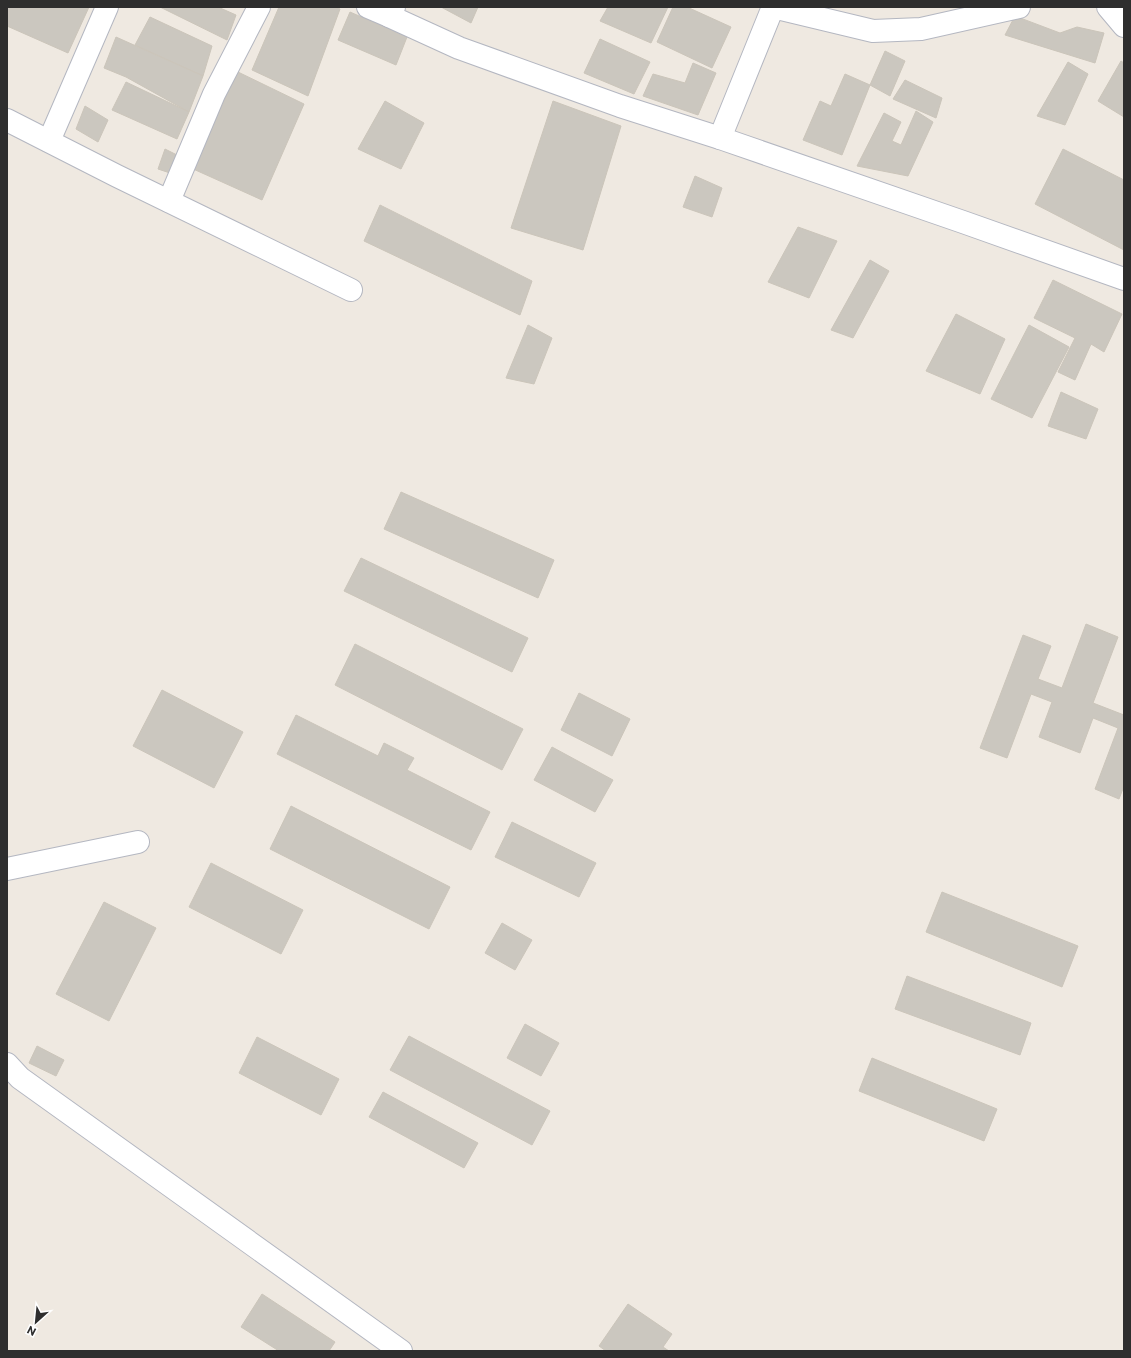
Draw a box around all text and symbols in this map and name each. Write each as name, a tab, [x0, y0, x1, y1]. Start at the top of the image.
north arrow	[16, 1302, 56, 1342]
text: N	[25, 1324, 38, 1339]

